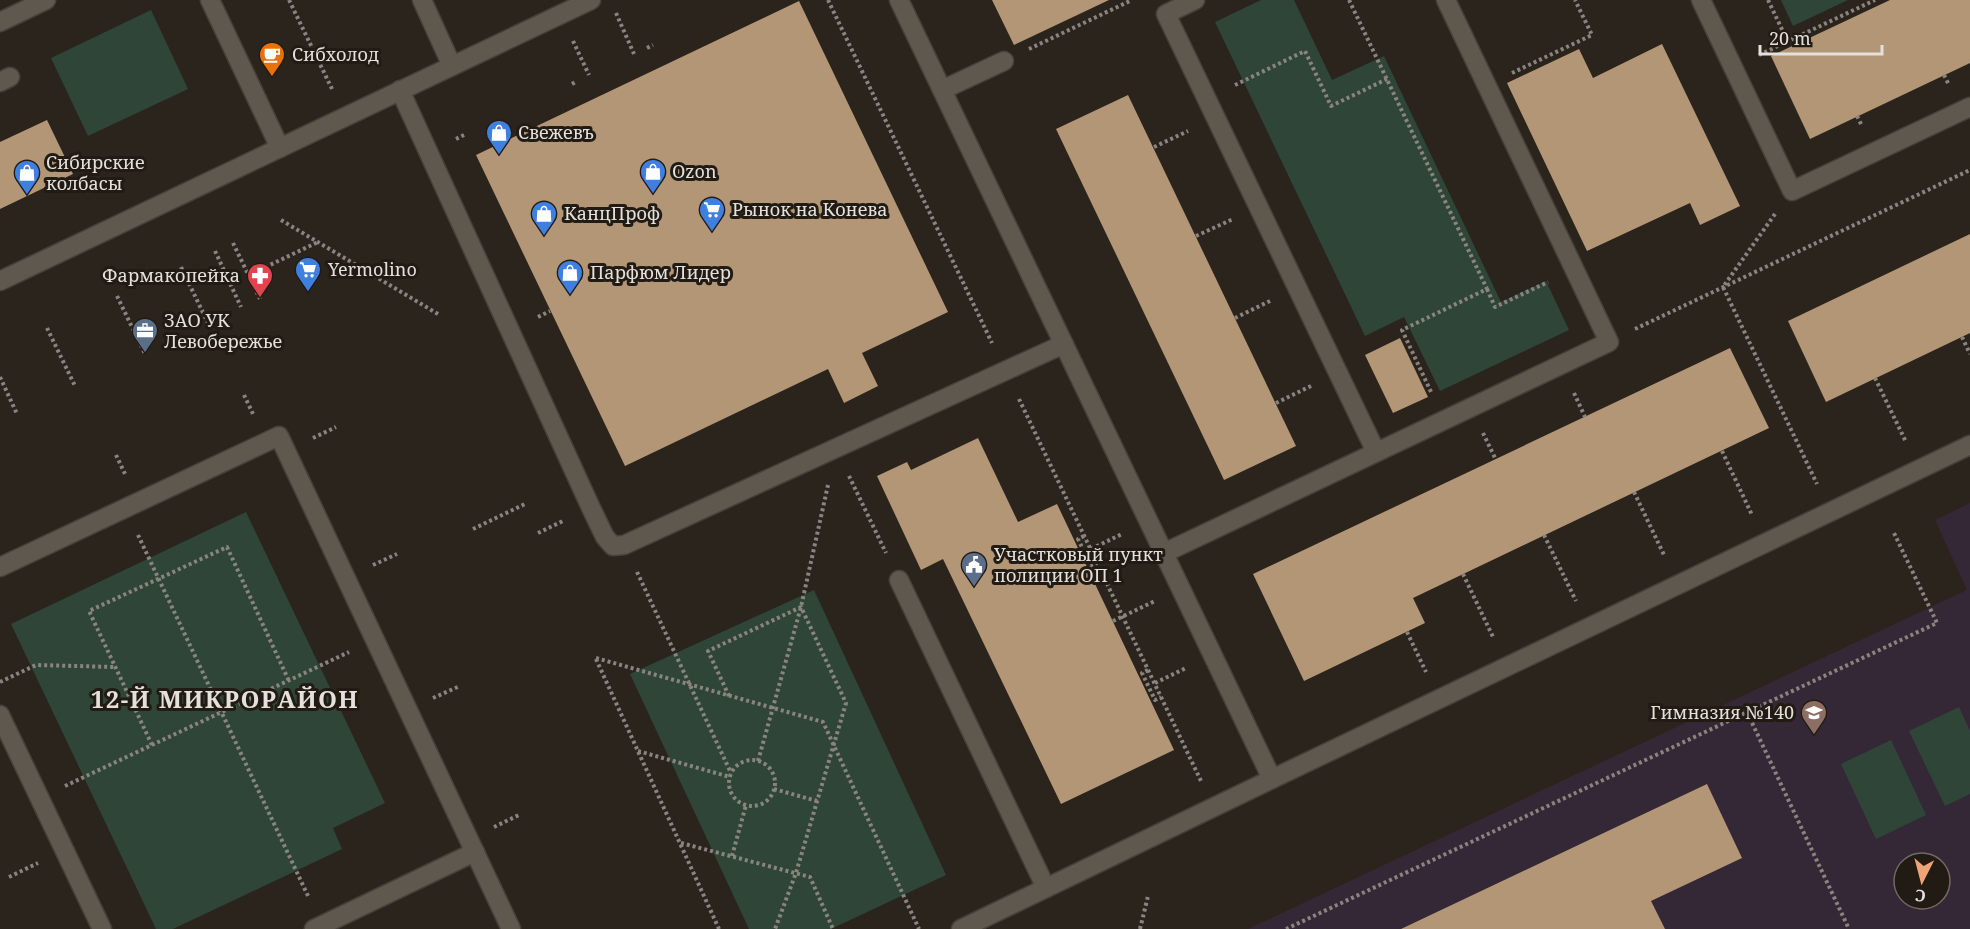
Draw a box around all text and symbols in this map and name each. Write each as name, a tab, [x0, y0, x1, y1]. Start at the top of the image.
scale bar	[1760, 18, 1882, 56]
text: 20 m	[1769, 26, 1811, 50]
cafe icon: Сибхолод	[257, 40, 287, 78]
place label: Сибхолод	[292, 42, 379, 66]
shop icon: Свежевъ	[484, 118, 514, 156]
place label: Свежевъ	[518, 120, 594, 144]
place label: Сибирские колбасы	[46, 150, 145, 195]
shop icon: Ozon	[638, 157, 668, 195]
shop icon: Сибирские колбасы	[12, 158, 42, 196]
place label: Ozon	[672, 159, 717, 183]
supermarket icon: Рынок на Конева	[697, 195, 727, 233]
place label: Рынок на Конева	[732, 197, 888, 221]
shop icon: КанцПроф	[529, 199, 559, 237]
place label: КанцПроф	[564, 201, 660, 225]
supermarket icon: Yermolino	[293, 255, 323, 293]
place label: Yermolino	[327, 257, 417, 281]
shop icon: Парфюм Лидер	[555, 258, 585, 296]
place label: Парфюм Лидер	[590, 260, 731, 284]
pharmacy icon: Фармакопейка	[245, 261, 275, 299]
place label: Фармакопейка	[102, 263, 240, 287]
place label: ЗАО УК Левобережье	[164, 308, 282, 353]
office icon: ЗАО УК Левобережье	[130, 316, 160, 354]
place label: Участковый пункт полиции ОП 1	[994, 542, 1163, 587]
public building icon: Участковый пункт полиции ОП 1	[959, 550, 989, 588]
district label: 12-Й МИКРОРАЙОН	[91, 682, 359, 715]
school or university icon: Гимназия №140	[1799, 698, 1829, 736]
place label: Гимназия №140	[1650, 700, 1794, 724]
north arrow	[1892, 851, 1952, 911]
text: С	[1914, 884, 1927, 907]

